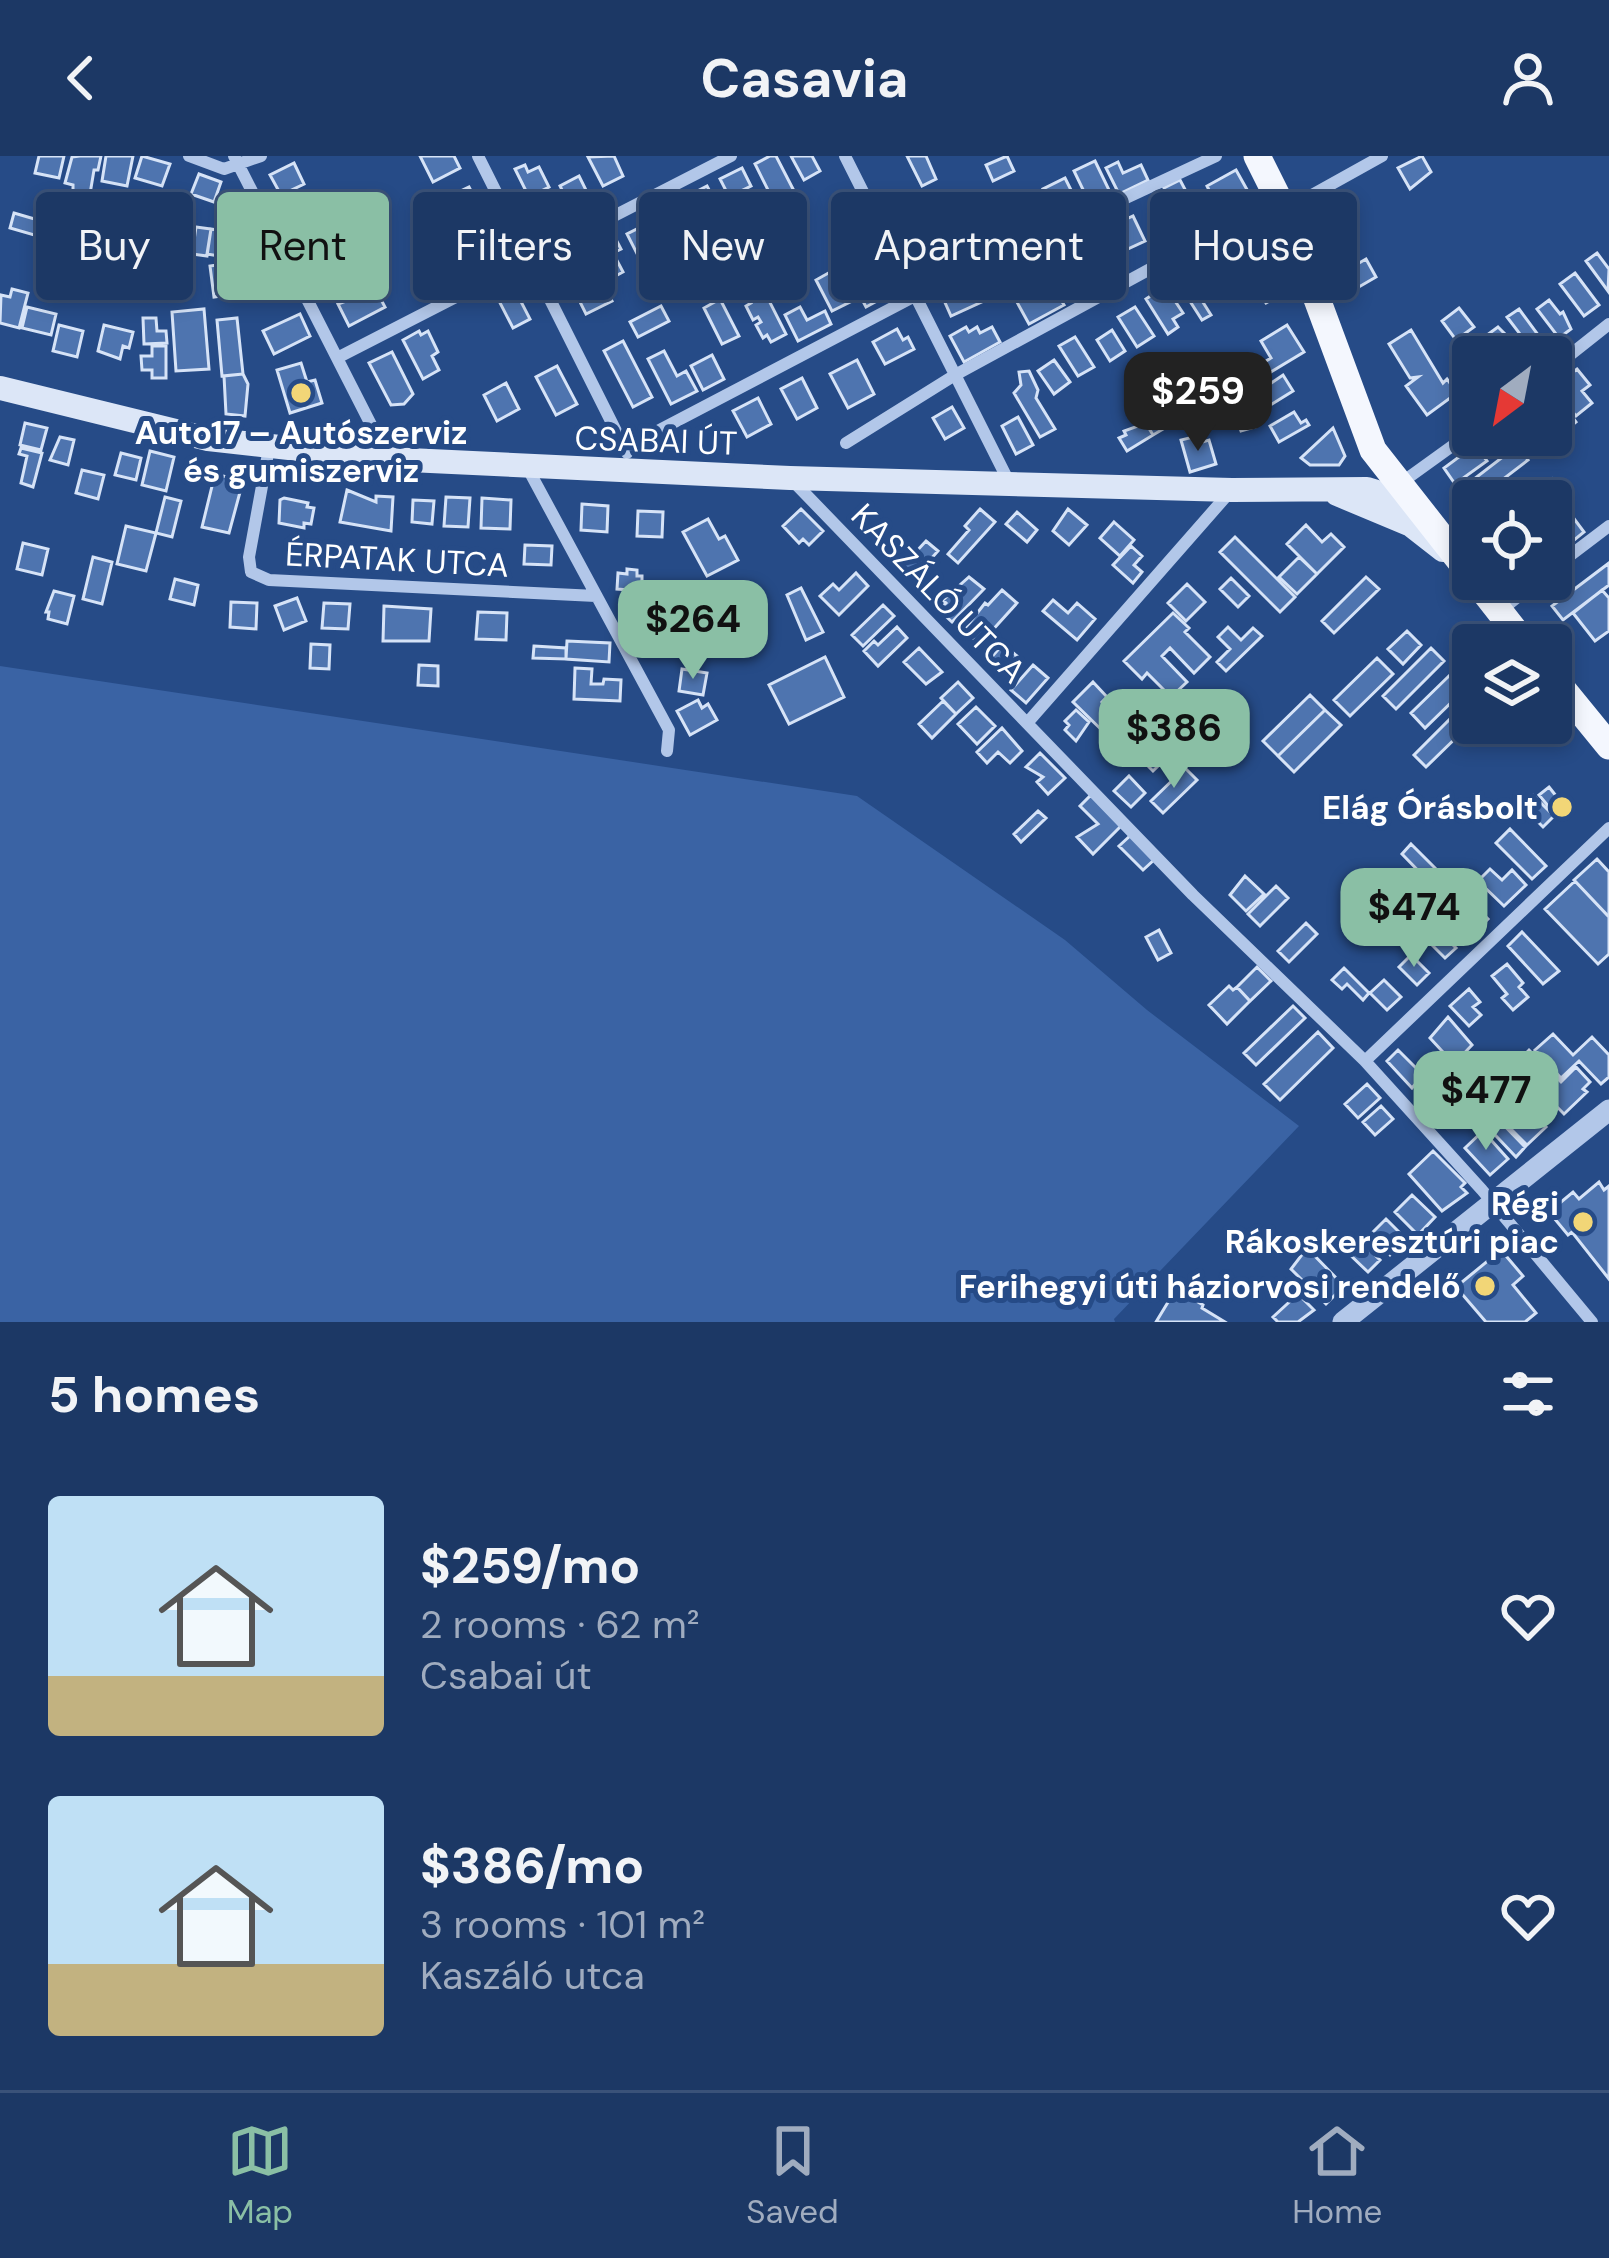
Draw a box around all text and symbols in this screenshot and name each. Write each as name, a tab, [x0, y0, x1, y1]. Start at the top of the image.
text: Casavia	[700, 43, 909, 114]
icon: back	[48, 45, 114, 111]
icon: person	[1495, 45, 1561, 111]
chip: Buy	[36, 192, 193, 300]
chip: Rent	[217, 192, 389, 300]
chip: Filters	[413, 192, 615, 300]
chip: New	[639, 192, 807, 300]
chip: Apartment	[831, 192, 1126, 300]
chip: House	[1150, 192, 1357, 300]
north arrow	[1452, 336, 1572, 456]
map controls	[1452, 336, 1572, 744]
pin: $259	[1127, 352, 1269, 454]
text: $259	[1151, 365, 1245, 416]
marker: Auto17 – Autószerviz és gumiszerviz	[288, 380, 314, 406]
place label: Auto17 – Autószerviz és gumiszerviz	[135, 411, 467, 492]
street label: CSABAI ÚT	[574, 416, 738, 465]
button: locate	[1452, 480, 1572, 600]
street label: KASZÁLÓ UTCA	[842, 494, 1035, 692]
street label: ÉRPATAK UTCA	[284, 532, 510, 587]
pin: $264	[622, 580, 764, 682]
text: $264	[645, 593, 741, 644]
button: layers	[1452, 624, 1572, 744]
pin: $386	[1103, 689, 1245, 791]
text: $386	[1126, 702, 1222, 753]
place label: Elág Órásbolt	[1322, 786, 1538, 829]
marker: Elág Órásbolt	[1549, 794, 1575, 820]
pin: $474	[1343, 868, 1485, 970]
text: $474	[1367, 881, 1461, 932]
pin: $477	[1415, 1051, 1557, 1153]
text: $477	[1441, 1064, 1531, 1115]
place label: Régi Rákoskeresztúri piac	[1225, 1182, 1559, 1263]
marker: Régi Rákoskeresztúri piac	[1570, 1209, 1596, 1235]
place label: Ferihegyi úti háziorvosi rendelő	[959, 1265, 1461, 1308]
marker: Ferihegyi úti háziorvosi rendelő	[1472, 1273, 1498, 1299]
text: 5 homes	[48, 1361, 260, 1428]
icon: filters	[1495, 1361, 1561, 1427]
text: $259/mo	[420, 1532, 640, 1599]
icon: home	[144, 1544, 288, 1688]
icon: heart	[1495, 1583, 1561, 1649]
text: 2 rooms · 62 m²	[420, 1599, 700, 1650]
text: Csabai út	[420, 1650, 592, 1701]
text: $386/mo	[420, 1832, 644, 1899]
icon: home	[144, 1844, 288, 1988]
icon: heart	[1495, 1883, 1561, 1949]
text: 3 rooms · 101 m²	[420, 1899, 705, 1950]
text: Kaszáló utca	[420, 1950, 645, 2001]
tab: Map	[227, 2118, 293, 2233]
tab: Saved	[746, 2118, 839, 2233]
tab: Home	[1292, 2118, 1382, 2233]

